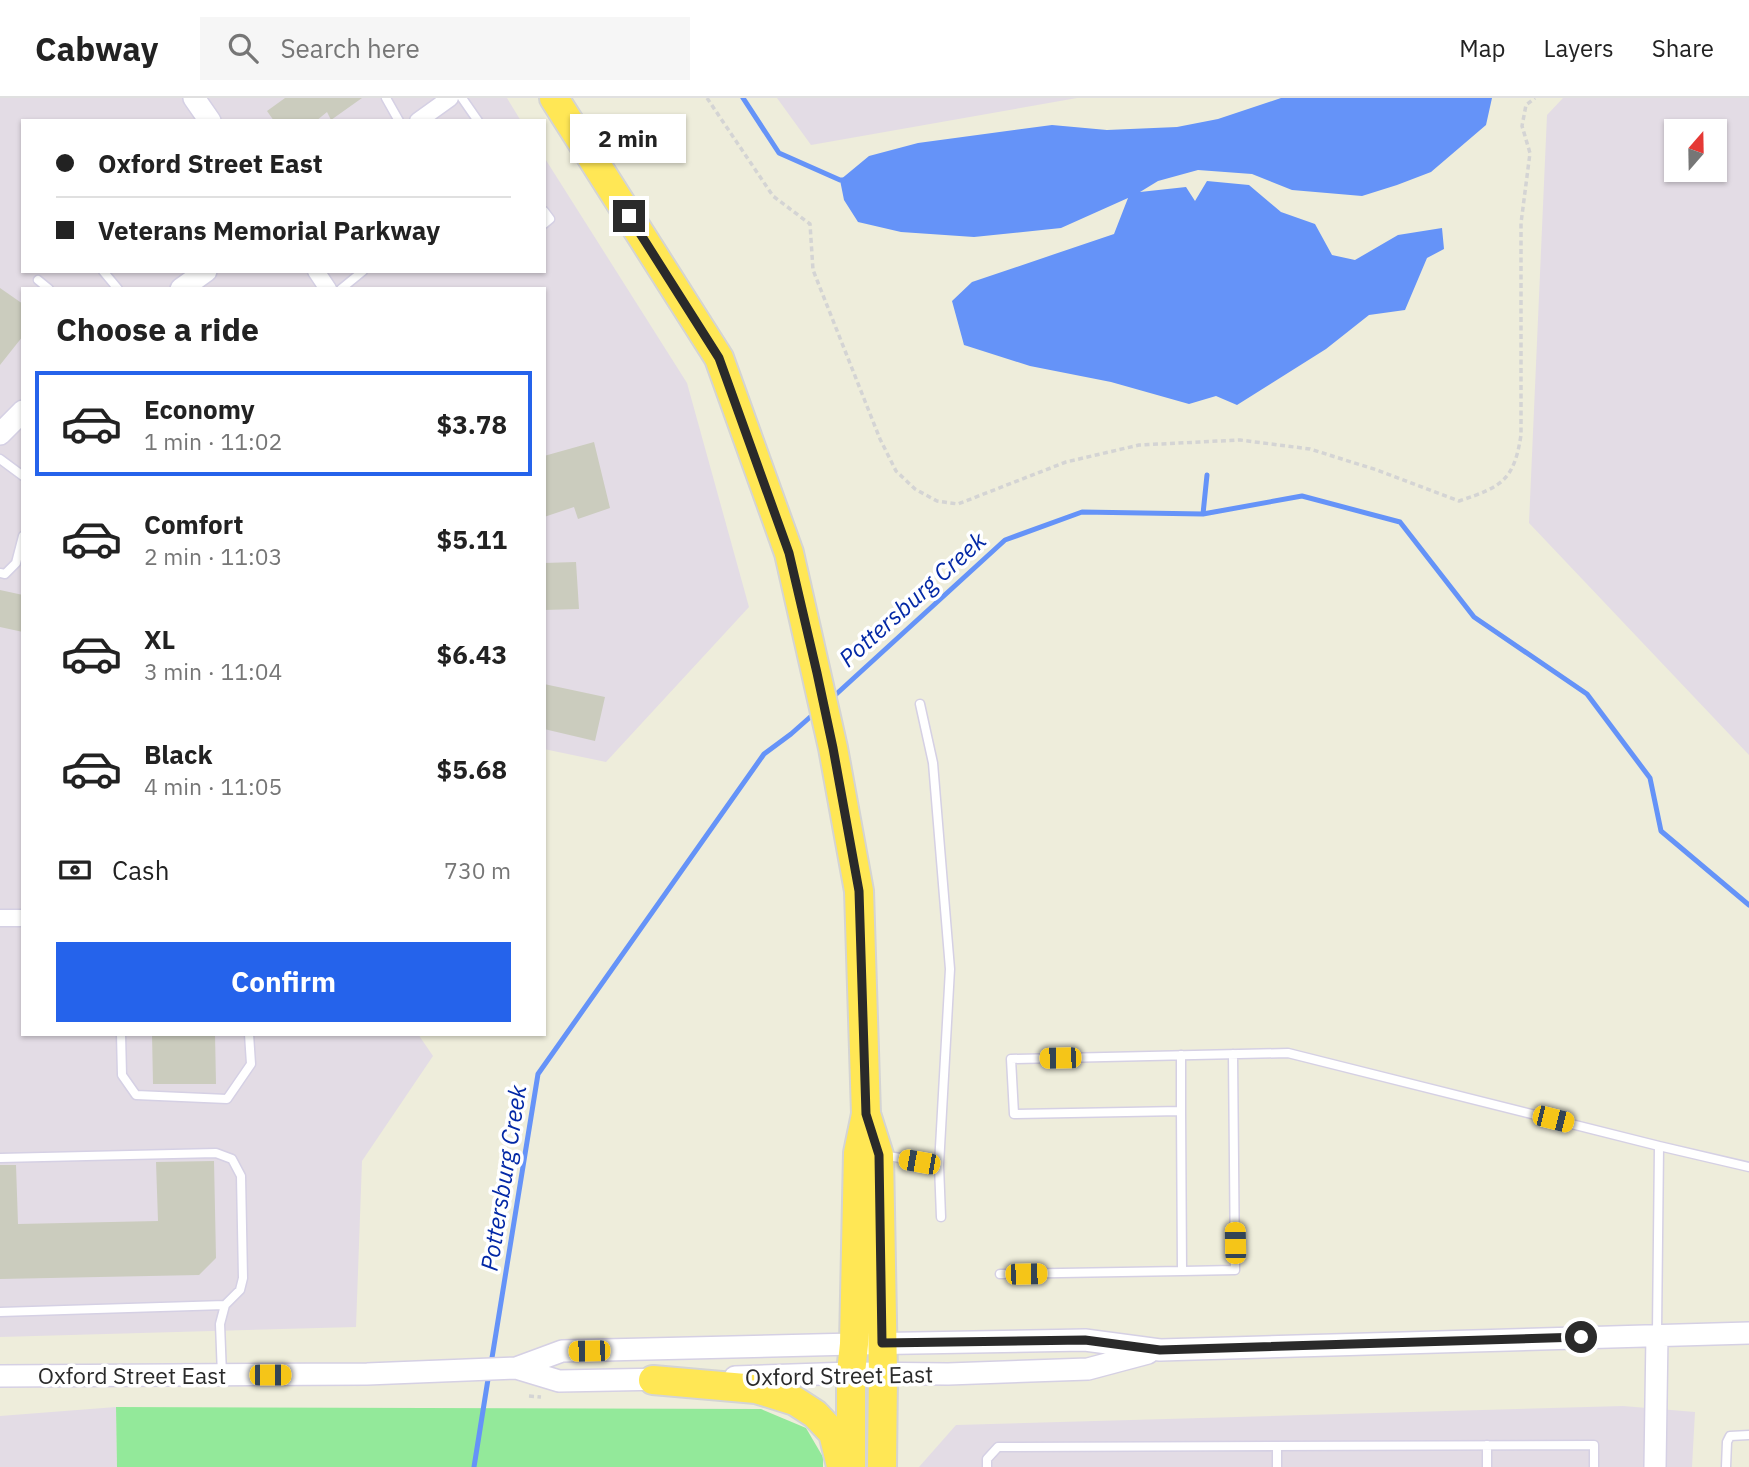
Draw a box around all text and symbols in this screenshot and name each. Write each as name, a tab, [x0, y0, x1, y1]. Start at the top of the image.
search box	[200, 17, 690, 80]
text: Cabway	[35, 27, 158, 70]
icon: search	[224, 29, 262, 67]
text: Search here	[280, 31, 420, 65]
text: Map	[1459, 32, 1506, 64]
text: Layers	[1544, 32, 1614, 64]
text: Share	[1652, 32, 1714, 64]
callout: 2 min	[571, 115, 687, 164]
north arrow	[1664, 119, 1727, 182]
map controls	[1664, 119, 1727, 182]
text: 2 min	[598, 123, 658, 153]
text: Oxford Street East	[98, 146, 323, 180]
route end	[613, 200, 645, 232]
text: Veterans Memorial Parkway	[98, 213, 440, 247]
text: Choose a ride	[56, 308, 259, 350]
icon: car	[60, 392, 123, 455]
text: Economy	[144, 392, 255, 426]
text: $3.78	[437, 407, 507, 441]
text: 1 min · 11:02	[144, 426, 282, 456]
icon: car	[60, 507, 123, 570]
text: Comfort	[144, 507, 243, 541]
text: $5.11	[437, 522, 507, 556]
water label: Pottersburg Creek	[832, 524, 993, 674]
text: 2 min · 11:03	[144, 541, 282, 571]
icon: car	[60, 622, 123, 685]
text: XL	[144, 622, 175, 656]
text: $6.43	[437, 637, 507, 671]
text: 3 min · 11:04	[144, 656, 282, 686]
icon: car	[60, 737, 123, 800]
text: Black	[144, 737, 212, 771]
text: $5.68	[437, 752, 507, 786]
text: 4 min · 11:05	[144, 771, 282, 801]
icon: cash	[56, 851, 94, 889]
text: Cash	[112, 853, 169, 887]
text: 730 m	[444, 855, 511, 885]
button: Confirm	[56, 942, 511, 1022]
car	[1039, 1047, 1082, 1069]
water label: Pottersburg Creek	[473, 1082, 534, 1273]
car	[1531, 1104, 1576, 1134]
car	[897, 1148, 942, 1176]
car	[1225, 1222, 1246, 1264]
car	[1005, 1263, 1048, 1285]
route start	[1565, 1321, 1597, 1353]
car	[568, 1340, 611, 1362]
street label: Oxford Street East	[744, 1358, 934, 1392]
street label: Oxford Street East	[38, 1360, 226, 1390]
car	[250, 1365, 292, 1386]

